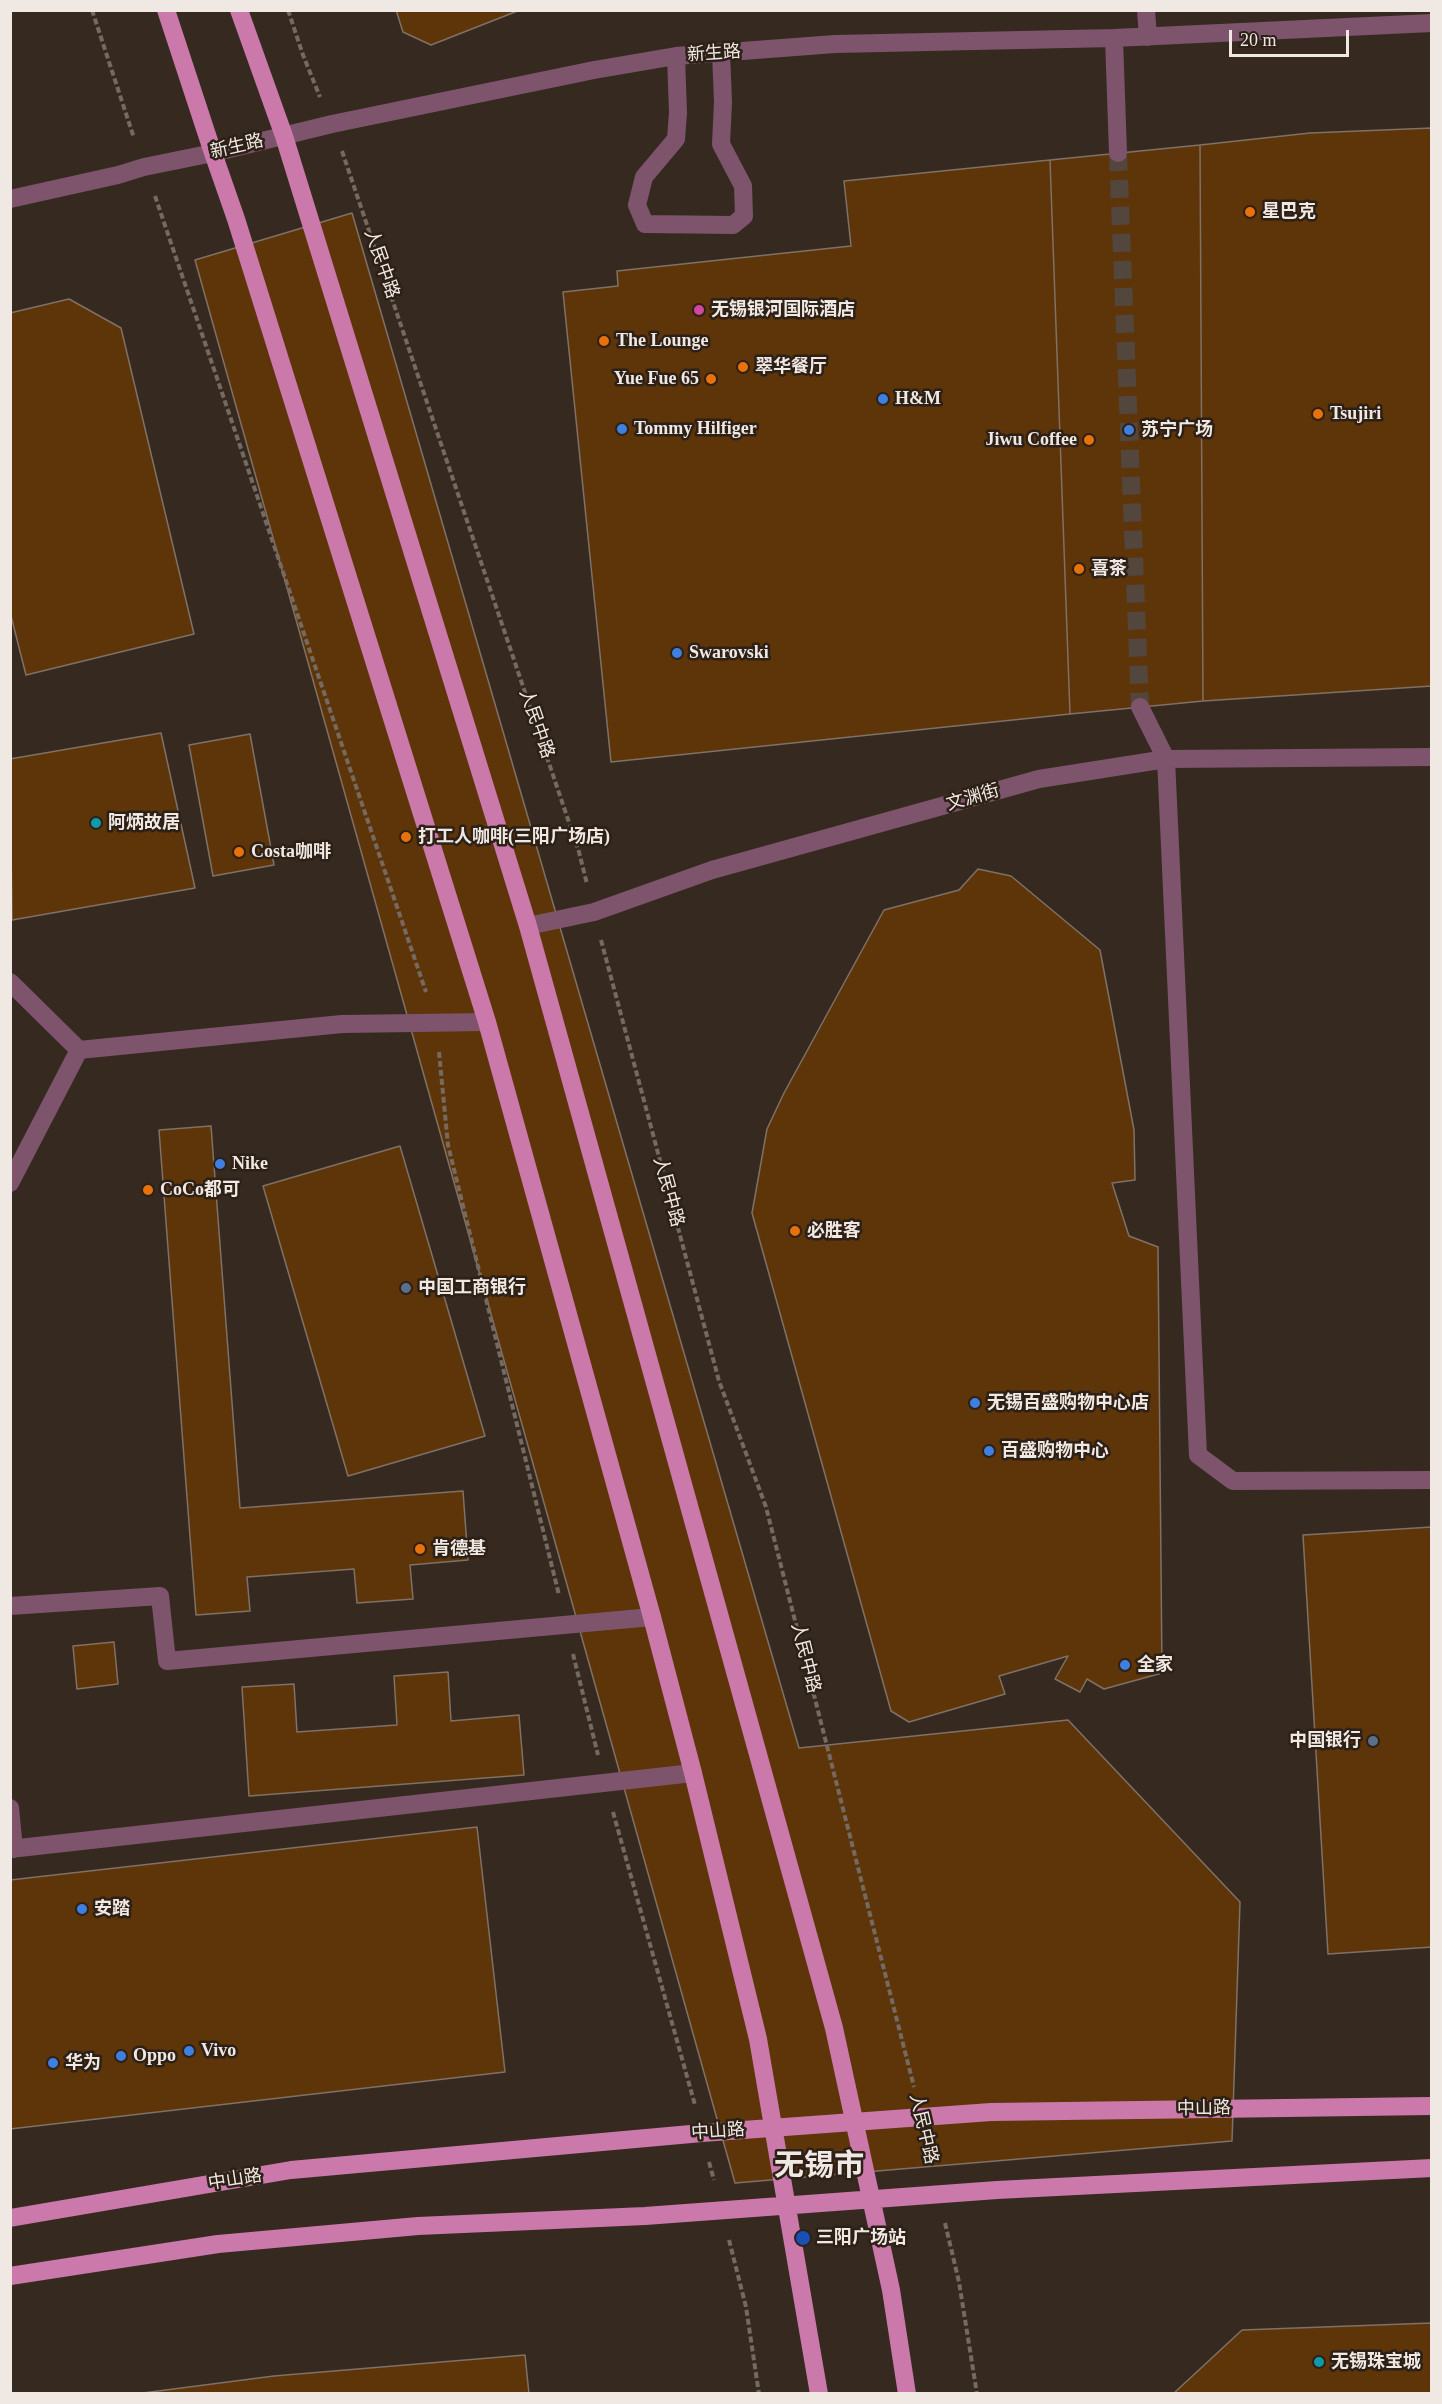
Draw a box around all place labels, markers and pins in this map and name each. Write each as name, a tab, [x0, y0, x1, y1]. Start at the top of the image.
place label: 星巴克	[1262, 201, 1316, 223]
marker: 星巴克	[1243, 205, 1257, 219]
place label: 无锡银河国际酒店	[711, 299, 855, 321]
marker: 无锡银河国际酒店	[692, 303, 706, 317]
place label: The Lounge	[616, 330, 709, 352]
marker: The Lounge	[597, 334, 611, 348]
place label: 翠华餐厅	[755, 356, 827, 378]
marker: 翠华餐厅	[736, 360, 750, 374]
place label: Yue Fue 65	[614, 368, 699, 390]
marker: Yue Fue 65	[704, 372, 718, 386]
place label: H&M	[895, 388, 941, 410]
marker: H&M	[876, 392, 890, 406]
place label: Tsujiri	[1330, 403, 1381, 425]
marker: Tsujiri	[1311, 407, 1325, 421]
place label: Tommy Hilfiger	[634, 418, 757, 440]
place label: 苏宁广场	[1141, 419, 1213, 441]
marker: Tommy Hilfiger	[615, 422, 629, 436]
marker: 苏宁广场	[1122, 423, 1136, 437]
place label: Jiwu Coffee	[986, 429, 1077, 451]
marker: Jiwu Coffee	[1082, 433, 1096, 447]
place label: 喜茶	[1091, 558, 1127, 580]
marker: 喜茶	[1072, 562, 1086, 576]
place label: Swarovski	[689, 642, 769, 664]
marker: Swarovski	[670, 646, 684, 660]
place label: 阿炳故居	[108, 812, 180, 834]
marker: 阿炳故居	[89, 816, 103, 830]
place label: 打工人咖啡(三阳广场店)	[418, 826, 610, 848]
marker: 打工人咖啡(三阳广场店)	[399, 830, 413, 844]
place label: Costa咖啡	[251, 841, 331, 863]
marker: Costa咖啡	[232, 845, 246, 859]
place label: Nike	[232, 1153, 268, 1175]
marker: Nike	[213, 1157, 227, 1171]
place label: CoCo都可	[160, 1179, 240, 1201]
marker: CoCo都可	[141, 1183, 155, 1197]
place label: 必胜客	[807, 1220, 861, 1242]
marker: 必胜客	[788, 1224, 802, 1238]
place label: 中国工商银行	[418, 1277, 526, 1299]
marker: 中国工商银行	[399, 1281, 413, 1295]
place label: 无锡百盛购物中心店	[987, 1392, 1149, 1414]
marker: 无锡百盛购物中心店	[968, 1396, 982, 1410]
place label: 百盛购物中心	[1001, 1440, 1109, 1462]
marker: 百盛购物中心	[982, 1444, 996, 1458]
place label: 肯德基	[432, 1538, 486, 1560]
marker: 肯德基	[413, 1542, 427, 1556]
place label: 全家	[1137, 1654, 1173, 1676]
marker: 全家	[1118, 1658, 1132, 1672]
place label: 中国银行	[1289, 1730, 1361, 1752]
marker: 中国银行	[1366, 1734, 1380, 1748]
place label: 安踏	[94, 1898, 130, 1920]
marker: 安踏	[75, 1902, 89, 1916]
place label: Vivo	[201, 2040, 236, 2062]
marker: Vivo	[182, 2044, 196, 2058]
place label: Oppo	[133, 2045, 176, 2067]
marker: Oppo	[114, 2049, 128, 2063]
place label: 华为	[65, 2052, 101, 2074]
marker: 华为	[46, 2056, 60, 2070]
place label: 三阳广场站	[816, 2227, 906, 2249]
marker: 三阳广场站	[794, 2229, 812, 2247]
place label: 无锡珠宝城	[1331, 2351, 1421, 2373]
marker: 无锡珠宝城	[1312, 2355, 1326, 2369]

